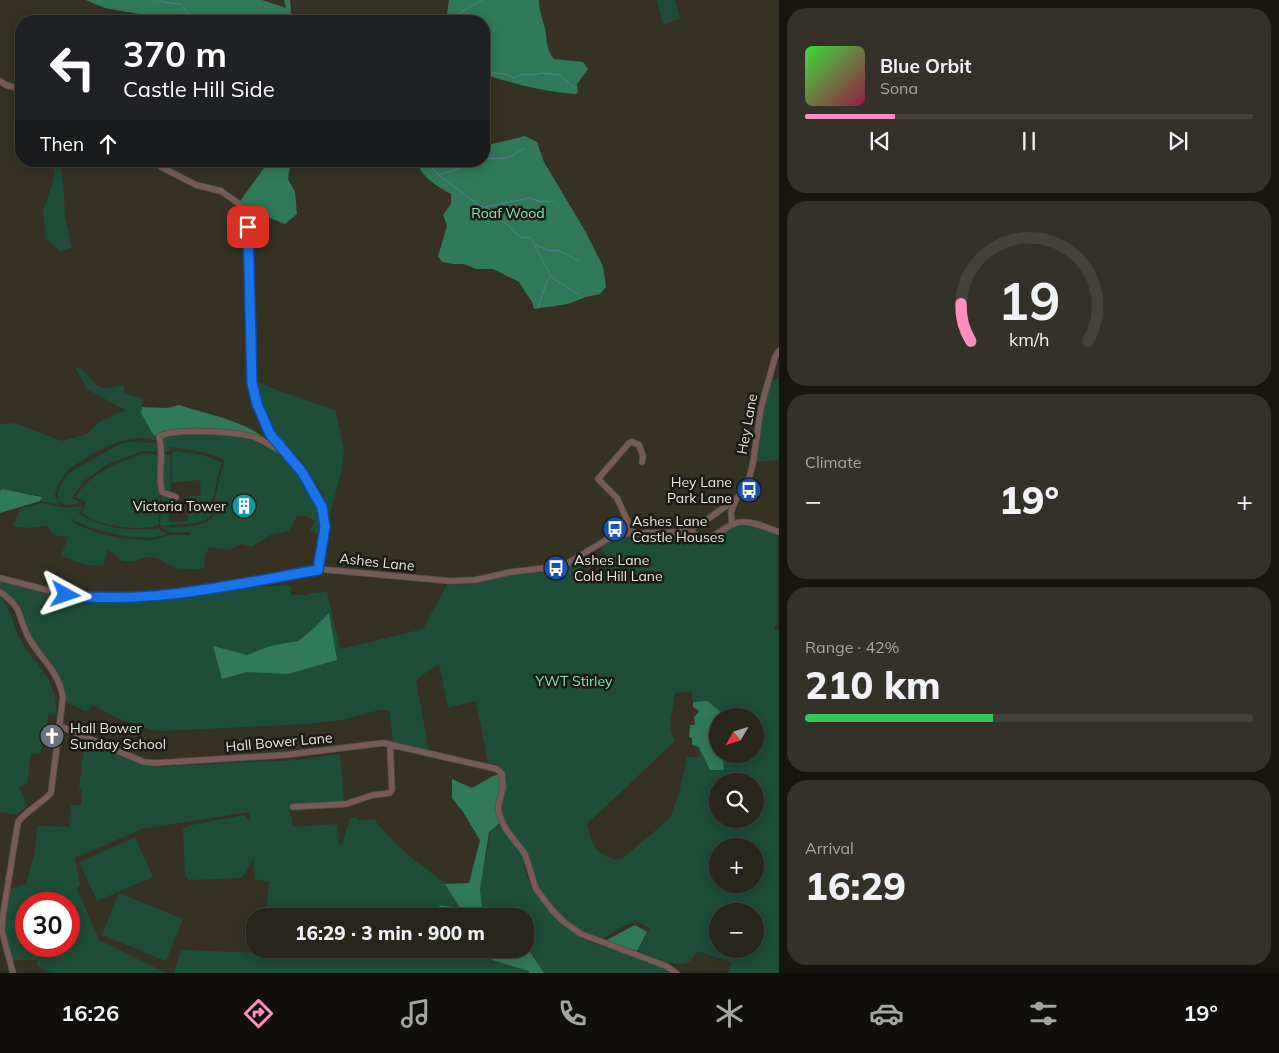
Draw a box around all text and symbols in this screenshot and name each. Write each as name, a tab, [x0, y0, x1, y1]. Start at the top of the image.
text: 370 m	[123, 32, 227, 76]
icon: left	[40, 35, 105, 100]
text: Blue Orbit	[880, 54, 971, 78]
text: Castle Hill Side	[123, 75, 275, 103]
text: Sona	[880, 78, 918, 98]
icon: previous	[866, 127, 894, 155]
icon: pause	[1015, 127, 1043, 155]
icon: next	[1164, 127, 1192, 155]
icon: ahead	[94, 130, 122, 158]
text: Then	[40, 132, 84, 156]
park label: Roaf Wood	[471, 204, 545, 222]
pin	[227, 206, 269, 248]
icon: arrive	[234, 213, 262, 241]
text: 19	[998, 268, 1060, 333]
text: km/h	[1009, 328, 1049, 350]
street label: Hey Lane	[733, 392, 761, 456]
text: Climate	[805, 452, 861, 472]
place label: Hey Lane Park Lane	[667, 473, 732, 507]
text: 19°	[999, 476, 1059, 524]
bus stop icon: Hey Lane Park Lane	[736, 477, 762, 503]
text: −	[805, 483, 822, 518]
text: +	[1236, 483, 1253, 518]
building icon: Victoria Tower	[231, 493, 257, 519]
place label: Victoria Tower	[133, 497, 227, 515]
place label: Ashes Lane Castle Houses	[632, 512, 724, 546]
bus stop icon: Ashes Lane Castle Houses	[602, 516, 628, 542]
street label: Ashes Lane	[339, 549, 415, 575]
place label: Ashes Lane Cold Hill Lane	[574, 551, 663, 585]
bus stop icon: Ashes Lane Cold Hill Lane	[543, 555, 569, 581]
position arrow	[39, 568, 91, 620]
text: Range · 42%	[805, 637, 900, 657]
text: 210 km	[805, 661, 941, 709]
park label: YWT Stirley	[535, 672, 613, 690]
north arrow	[709, 708, 764, 762]
map controls	[709, 708, 764, 958]
place label: Hall Bower Sunday School	[70, 719, 166, 753]
church icon: Hall Bower Sunday School	[39, 723, 65, 749]
street label: Hall Bower Lane	[225, 728, 333, 756]
button: search	[709, 773, 764, 828]
button: +	[709, 838, 764, 893]
text: Arrival	[805, 838, 854, 858]
text: 16:29	[805, 862, 906, 910]
speed limit sign: 30	[15, 892, 80, 957]
button: −	[709, 903, 764, 958]
text: 16:29 · 3 min · 900 m	[295, 921, 485, 945]
icon: directions	[241, 996, 276, 1031]
icon: music	[398, 996, 433, 1031]
icon: phone	[555, 996, 590, 1031]
icon: climate	[712, 996, 747, 1031]
icon: car	[869, 996, 904, 1031]
icon: filters	[1026, 996, 1061, 1031]
text: 16:26	[61, 999, 119, 1027]
text: 19°	[1183, 999, 1218, 1027]

